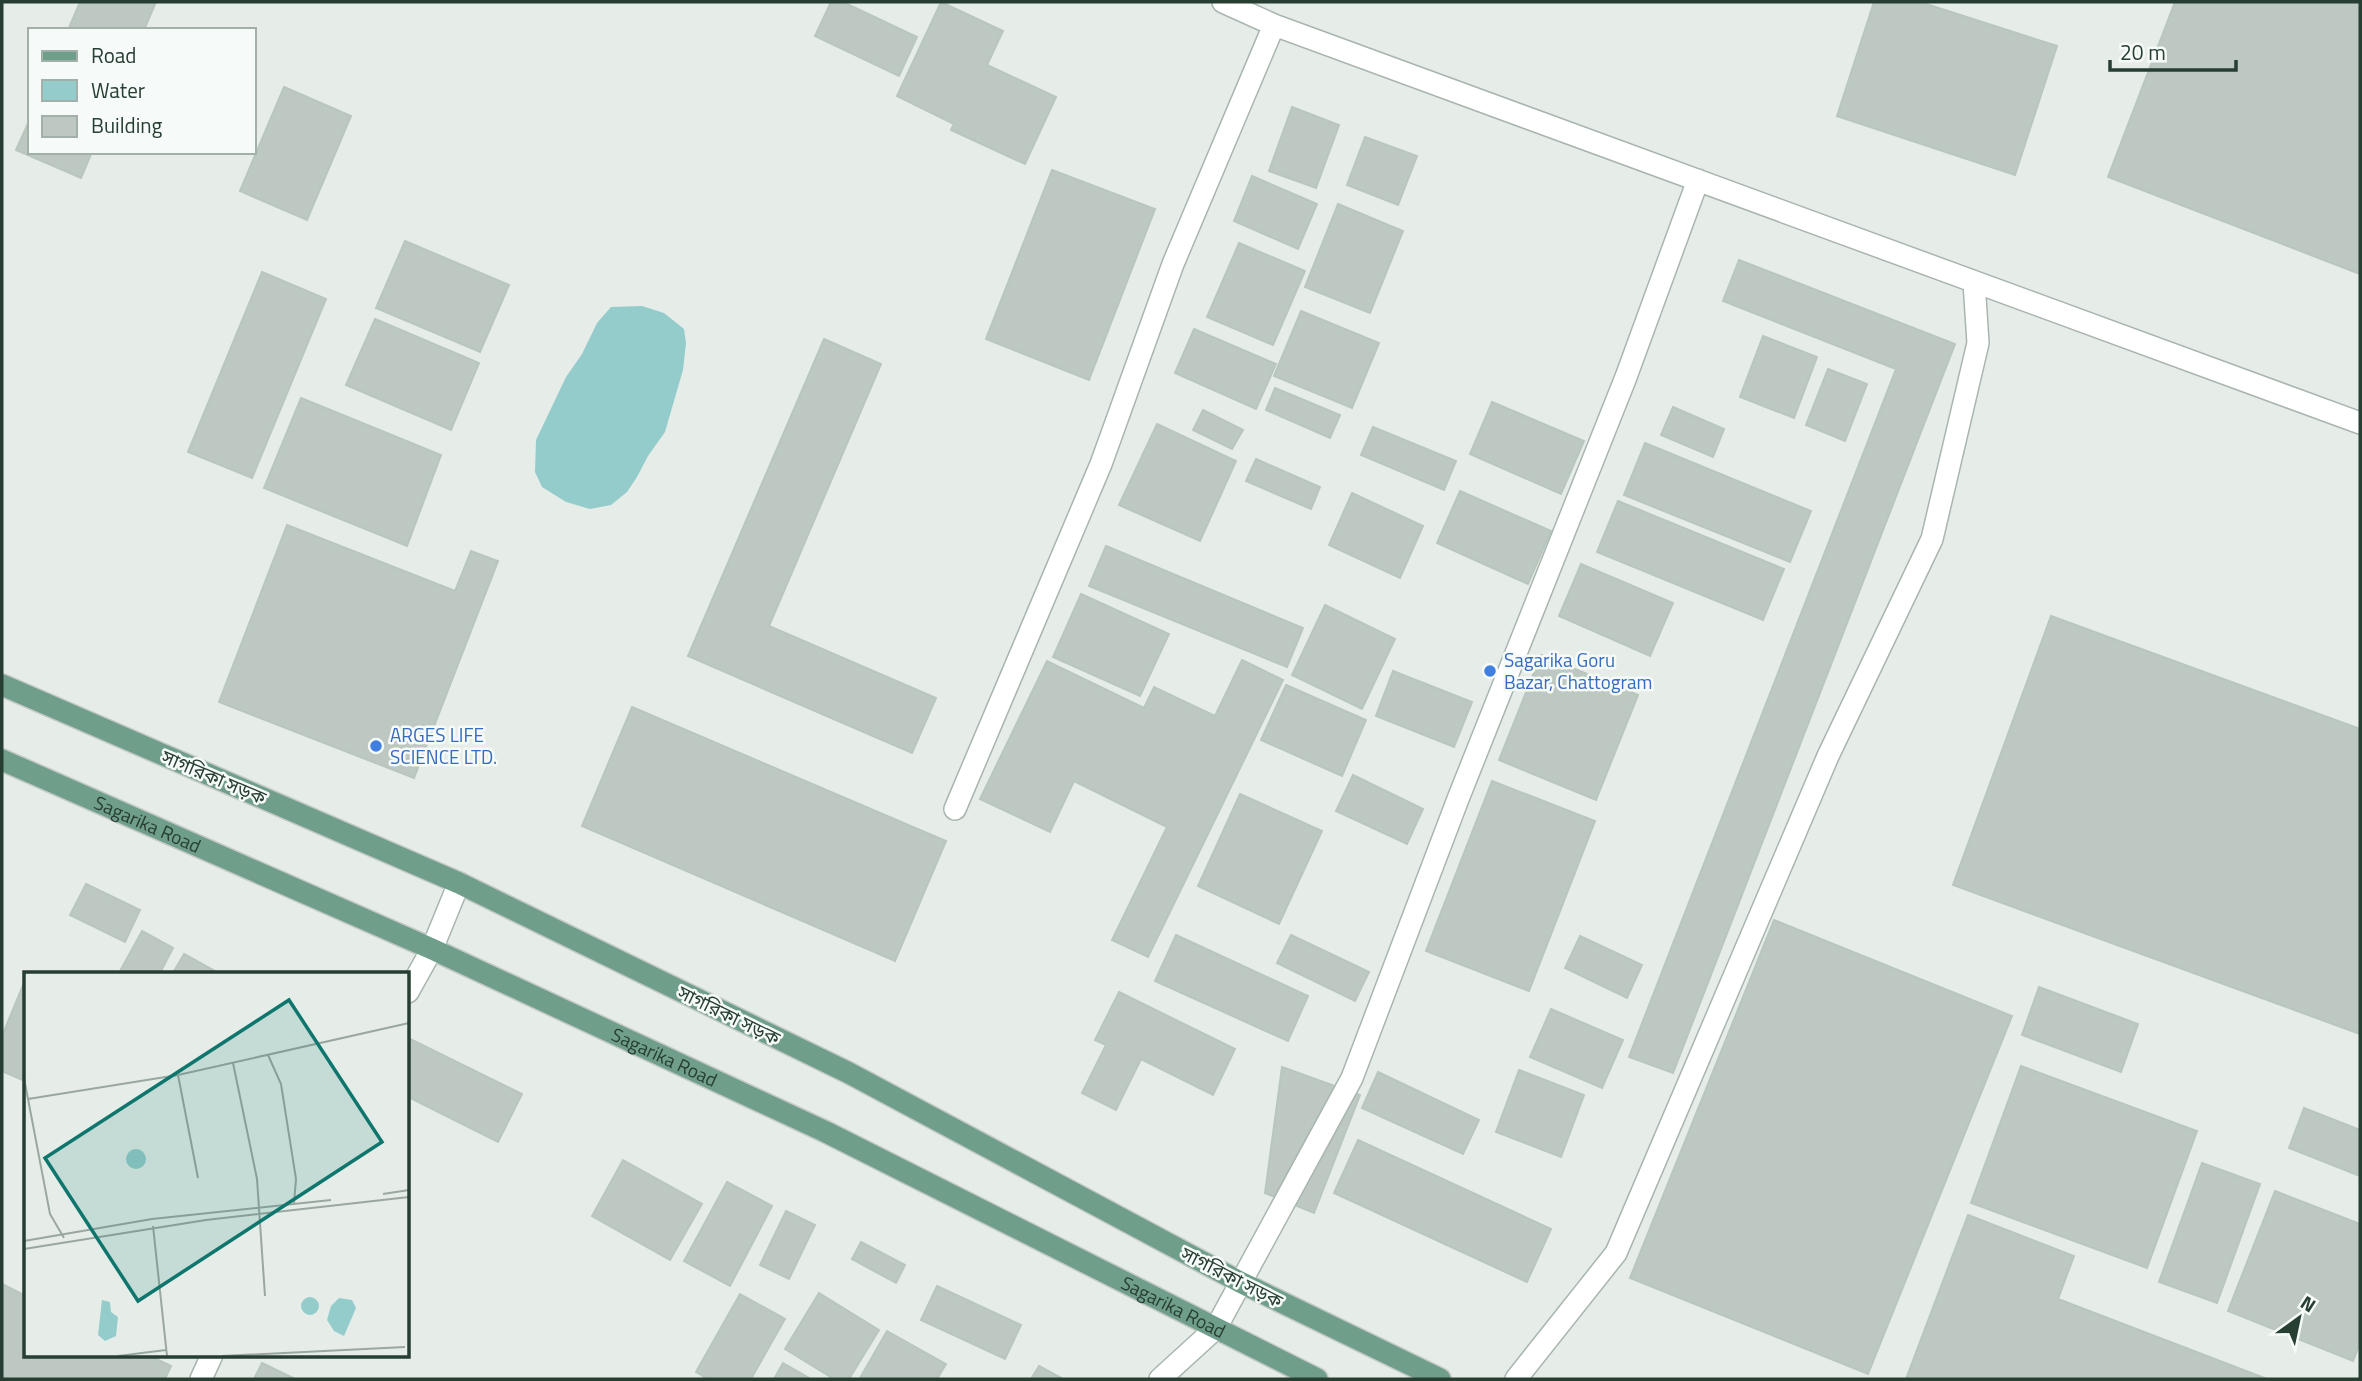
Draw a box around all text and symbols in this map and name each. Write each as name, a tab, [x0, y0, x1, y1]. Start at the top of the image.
legend	[28, 28, 256, 154]
scale bar	[2110, 28, 2236, 72]
text: 20 m	[2120, 36, 2166, 68]
text: Road	[91, 39, 136, 71]
text: Water	[91, 74, 145, 106]
text: Building	[91, 109, 163, 141]
place label: Sagarika Goru Bazar, Chattogram	[1504, 645, 1653, 696]
marker: Sagarika Goru Bazar, Chattogram	[1482, 663, 1498, 679]
place label: ARGES LIFE SCIENCE LTD.	[390, 720, 497, 771]
marker: ARGES LIFE SCIENCE LTD.	[368, 738, 384, 754]
street label: সাগরিকা সড়ক	[157, 741, 271, 812]
street label: Sagarika Road	[90, 787, 206, 860]
inset map	[24, 972, 410, 1356]
street label: সাগরিকা সড়ক	[672, 977, 786, 1052]
street label: Sagarika Road	[607, 1019, 722, 1094]
street label: সাগরিকা সড়ক	[1175, 1238, 1289, 1315]
street label: Sagarika Road	[1116, 1268, 1231, 1345]
north arrow	[2264, 1283, 2334, 1353]
text: N	[2295, 1288, 2322, 1319]

